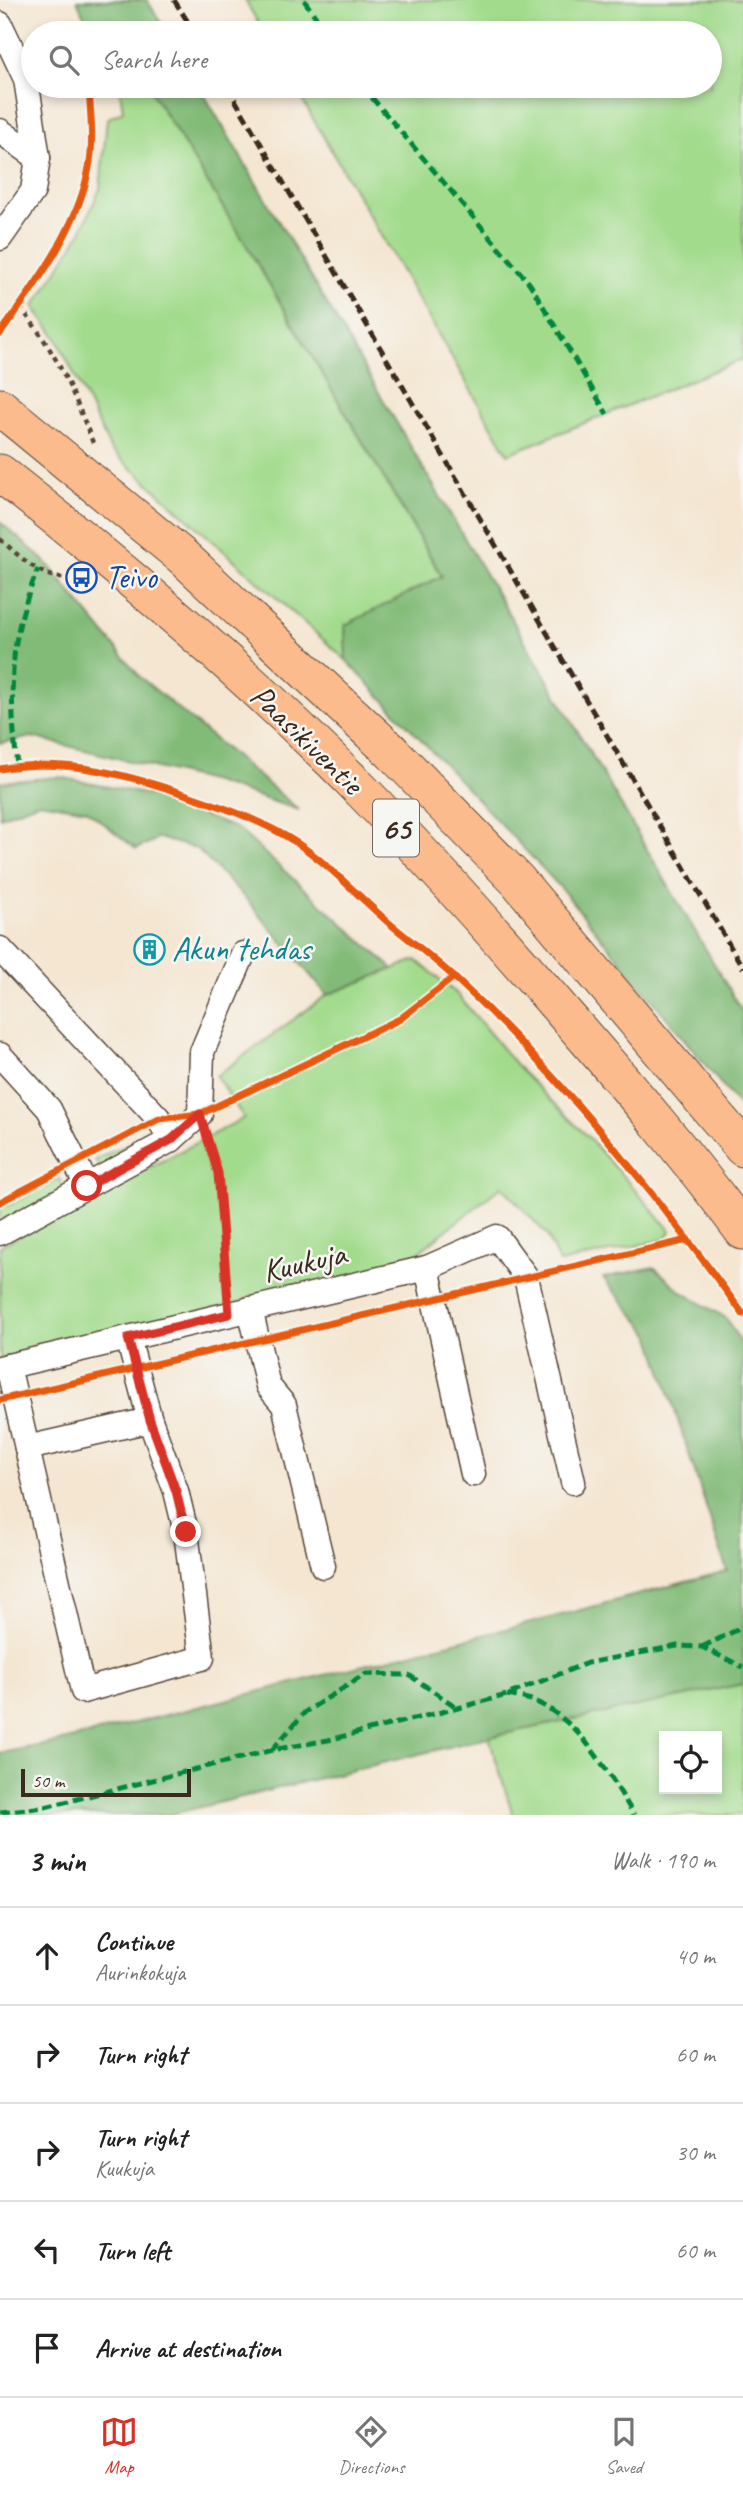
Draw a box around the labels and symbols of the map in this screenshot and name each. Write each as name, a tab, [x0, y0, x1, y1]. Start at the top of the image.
place label: Teivo	[105, 556, 158, 598]
bus stop icon: Teivo	[65, 560, 99, 594]
street label: Paasikiventie	[241, 675, 374, 805]
road number: 65	[373, 800, 419, 856]
place label: Akun tehdas	[172, 928, 313, 970]
building icon: Akun tehdas	[132, 932, 166, 966]
route start	[71, 1170, 102, 1201]
street label: Kuukuja	[258, 1231, 352, 1292]
route end	[170, 1516, 201, 1547]
scale bar	[21, 1766, 191, 1798]

